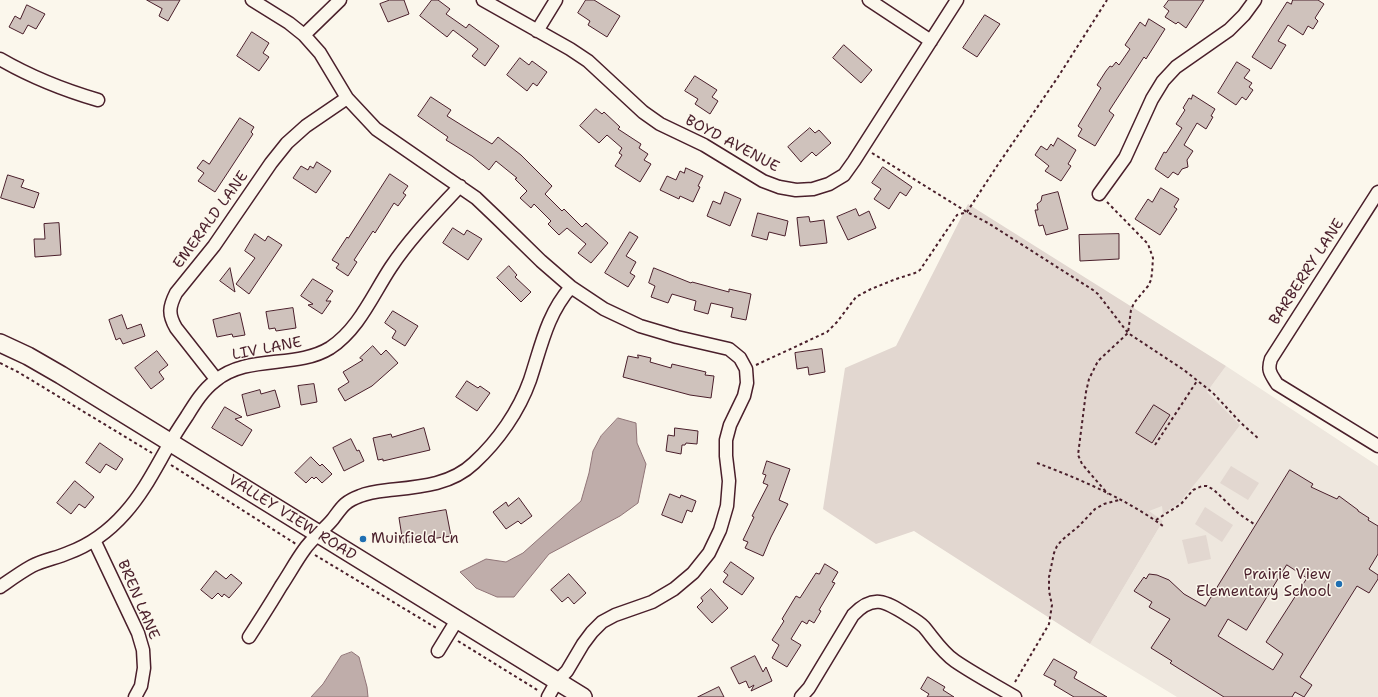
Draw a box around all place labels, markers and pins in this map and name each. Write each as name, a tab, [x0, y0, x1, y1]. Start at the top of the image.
place label: Muirfield Ln	[371, 530, 459, 548]
marker: Muirfield Ln	[358, 534, 368, 544]
place label: Prairie View Elementary School	[1196, 566, 1331, 601]
marker: Prairie View Elementary School	[1334, 579, 1344, 589]

